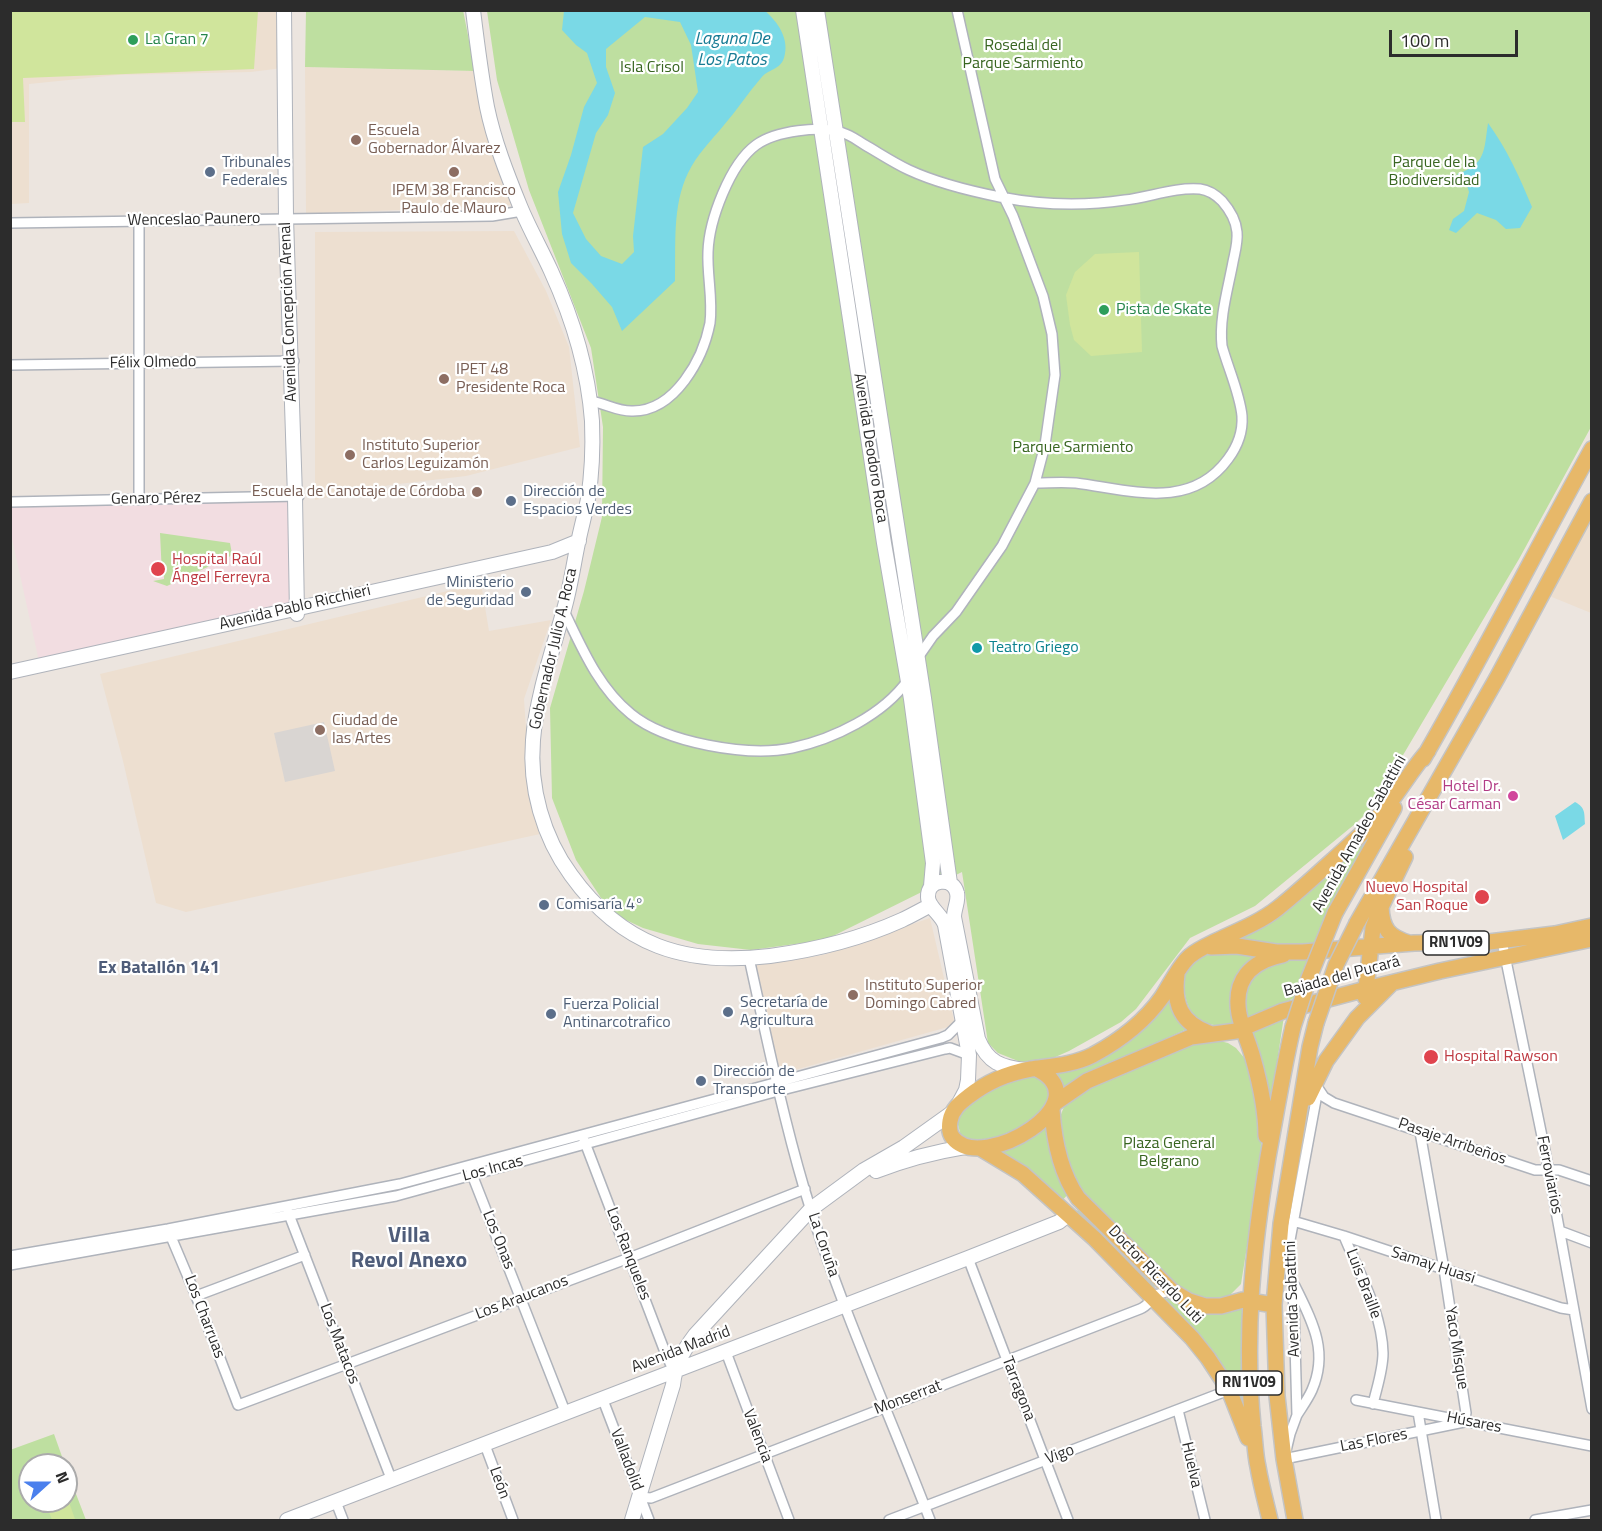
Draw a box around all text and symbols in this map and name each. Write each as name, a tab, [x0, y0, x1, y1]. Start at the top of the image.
scale bar	[1392, 18, 1521, 56]
text: 100 m	[1400, 27, 1449, 54]
water label: Laguna De Los Patos	[694, 29, 770, 72]
place label: La Gran 7	[145, 30, 209, 50]
marker: La Gran 7	[126, 33, 140, 47]
park label: Rosedal del Parque Sarmiento	[962, 36, 1084, 74]
park label: Isla Crisol	[620, 58, 684, 78]
place label: Escuela Gobernador Álvarez	[368, 121, 500, 159]
marker: Escuela Gobernador Álvarez	[349, 133, 363, 147]
place label: Tribunales Federales	[222, 153, 291, 191]
park label: Parque de la Biodiversidad	[1389, 153, 1479, 191]
marker: Tribunales Federales	[203, 165, 217, 179]
marker: IPEM 38 Francisco Paulo de Mauro	[447, 165, 461, 179]
place label: IPEM 38 Francisco Paulo de Mauro	[392, 181, 516, 219]
street label: Wenceslao Paunero	[127, 209, 261, 231]
street label: Avenida Concepción Arenal	[276, 222, 302, 402]
place label: Pista de Skate	[1116, 300, 1212, 320]
marker: Pista de Skate	[1097, 303, 1111, 317]
street label: Félix Olmedo	[109, 353, 197, 373]
place label: IPET 48 Presidente Roca	[456, 360, 565, 398]
marker: IPET 48 Presidente Roca	[437, 372, 451, 386]
street label: Avenida Deodoro Roca	[849, 372, 891, 524]
place label: Instituto Superior Carlos Leguizamón	[362, 436, 489, 474]
park label: Parque Sarmiento	[1012, 438, 1134, 458]
marker: Instituto Superior Carlos Leguizamón	[343, 448, 357, 462]
place label: Escuela de Canotaje de Córdoba	[252, 482, 465, 502]
place label: Dirección de Espacios Verdes	[523, 482, 632, 520]
marker: Escuela de Canotaje de Córdoba	[470, 485, 484, 499]
street label: Genaro Pérez	[111, 489, 201, 509]
marker: Dirección de Espacios Verdes	[504, 494, 518, 508]
place label: Hospital Raúl Ángel Ferreyra	[172, 550, 270, 588]
marker: Hospital Raúl Ángel Ferreyra	[149, 560, 167, 578]
street label: Gobernador Julio A. Roca	[526, 567, 582, 731]
place label: Ministerio de Seguridad	[426, 573, 514, 611]
street label: Avenida Pablo Ricchieri	[217, 581, 373, 635]
marker: Ministerio de Seguridad	[519, 585, 533, 599]
place label: Teatro Griego	[989, 638, 1079, 658]
marker: Teatro Griego	[970, 641, 984, 655]
place label: Ciudad de las Artes	[332, 711, 398, 749]
marker: Ciudad de las Artes	[313, 723, 327, 737]
street label: Avenida Amadeo Sabattini	[1309, 752, 1411, 916]
place label: Hotel Dr. César Carman	[1408, 777, 1501, 815]
marker: Hotel Dr. César Carman	[1506, 789, 1520, 803]
place label: Nuevo Hospital San Roque	[1365, 878, 1468, 916]
marker: Nuevo Hospital San Roque	[1473, 888, 1491, 906]
place label: Comisaría 4°	[556, 895, 644, 915]
marker: Comisaría 4°	[537, 898, 551, 912]
road number: RN1V09	[1423, 931, 1489, 955]
street label: Bajada del Pucará	[1282, 952, 1402, 1002]
district label: Ex Batallón 141	[98, 958, 220, 980]
place label: Instituto Superior Domingo Cabred	[865, 976, 982, 1014]
marker: Instituto Superior Domingo Cabred	[846, 988, 860, 1002]
place label: Secretaría de Agricultura	[740, 993, 828, 1031]
place label: Fuerza Policial Antinarcotrafico	[563, 995, 671, 1033]
marker: Secretaría de Agricultura	[721, 1005, 735, 1019]
marker: Fuerza Policial Antinarcotrafico	[544, 1007, 558, 1021]
place label: Hospital Rawson	[1444, 1047, 1558, 1067]
marker: Hospital Rawson	[1422, 1048, 1440, 1066]
place label: Dirección de Transporte	[713, 1062, 795, 1100]
marker: Dirección de Transporte	[694, 1074, 708, 1088]
street label: Pasaje Arribeños	[1395, 1115, 1509, 1169]
park label: Plaza General Belgrano	[1123, 1134, 1215, 1172]
street label: Ferroviarios	[1532, 1134, 1566, 1216]
street label: Los Incas	[461, 1152, 525, 1186]
street label: Los Ranqueles	[602, 1205, 654, 1303]
street label: Los Onas	[478, 1208, 518, 1272]
street label: La Coruña	[803, 1210, 843, 1280]
street label: Doctor Ricardo Luti	[1104, 1222, 1206, 1328]
district label: Villa Revol Anexo	[351, 1224, 467, 1276]
street label: Avenida Sabattini	[1281, 1240, 1305, 1358]
street label: Samay Huasi	[1388, 1243, 1478, 1289]
street label: Luis Braille	[1341, 1247, 1385, 1321]
street label: Los Araucanos	[473, 1271, 571, 1325]
street label: Los Charruas	[179, 1273, 229, 1361]
street label: Los Matacos	[315, 1301, 363, 1387]
street label: Yaco Misque	[1440, 1305, 1472, 1391]
street label: Avenida Madrid	[629, 1322, 733, 1378]
street label: Tarragona	[997, 1354, 1039, 1424]
road number: RN1V09	[1216, 1371, 1282, 1395]
street label: Monserrat	[872, 1376, 944, 1420]
street label: Valencia	[738, 1407, 776, 1465]
street label: Húsares	[1445, 1408, 1503, 1438]
street label: Las Flores	[1339, 1425, 1409, 1457]
street label: Valladolid	[605, 1426, 647, 1494]
street label: Huelva	[1176, 1440, 1206, 1490]
street label: Vigo	[1043, 1441, 1077, 1469]
north arrow	[18, 1453, 78, 1513]
street label: León	[484, 1464, 514, 1502]
text: N	[50, 1468, 76, 1487]

